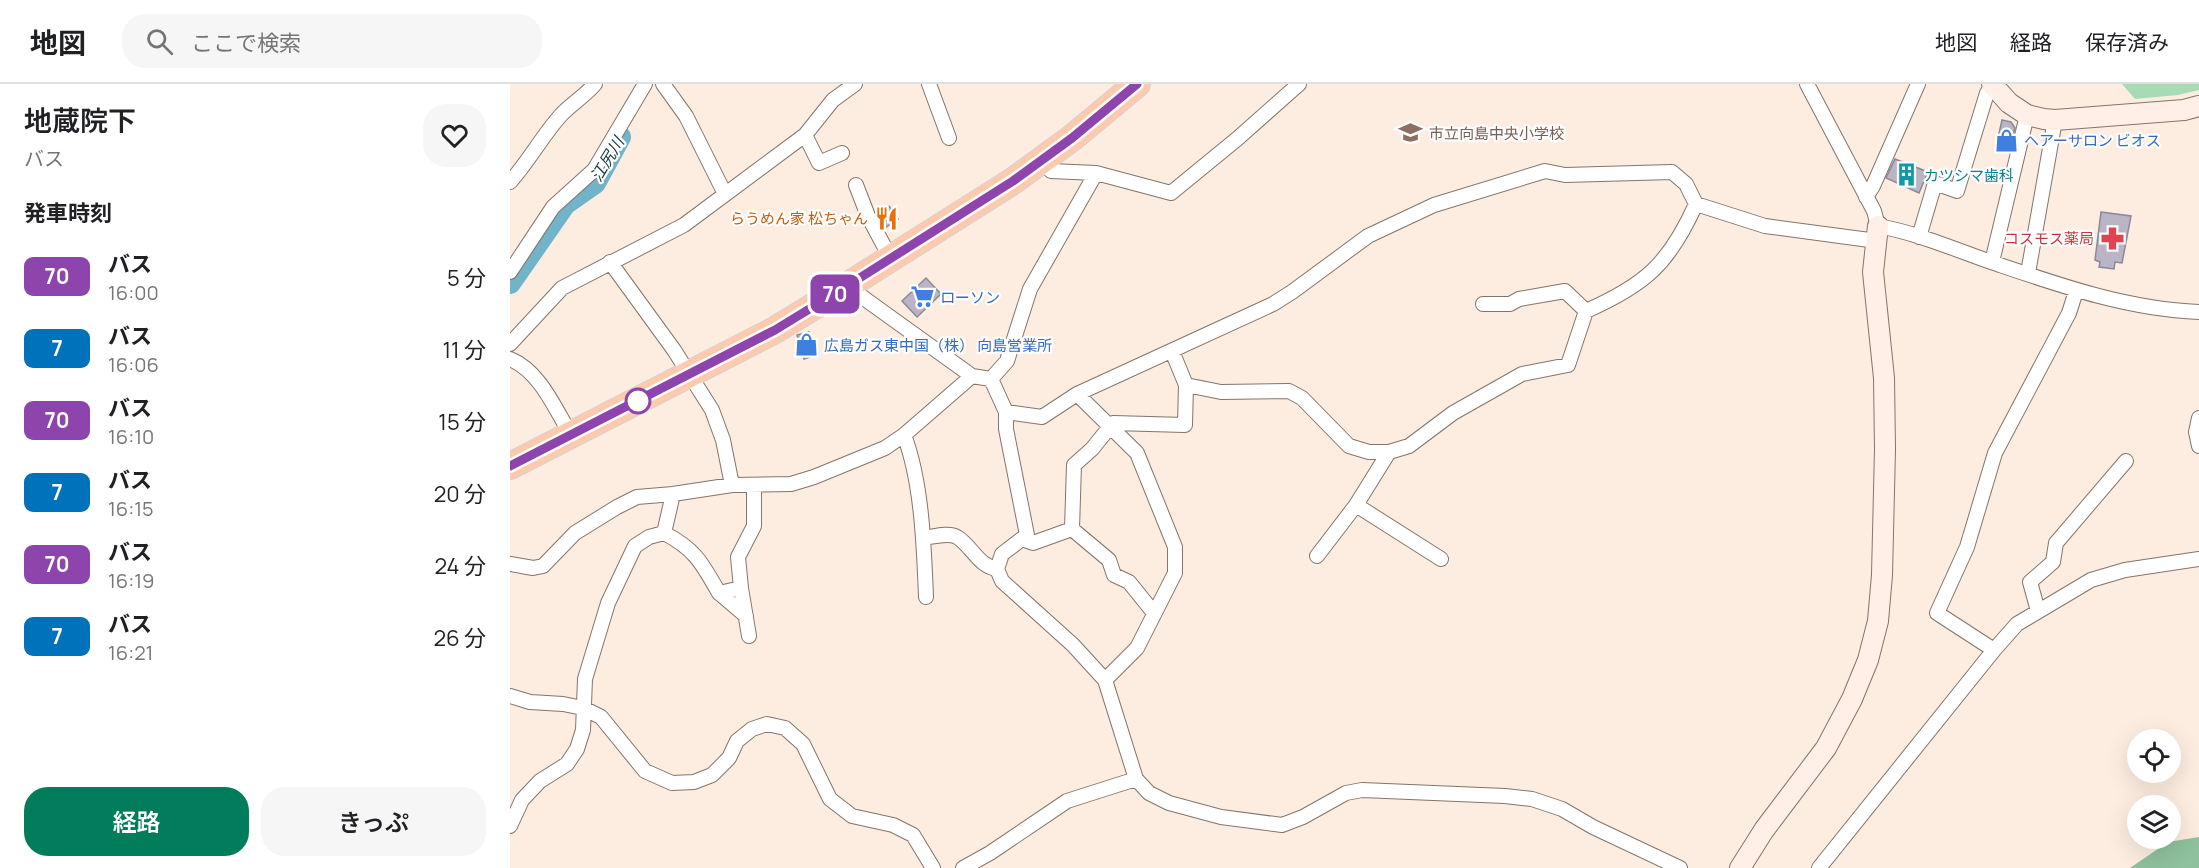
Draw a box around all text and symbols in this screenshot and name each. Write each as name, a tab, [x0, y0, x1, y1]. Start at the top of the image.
search box	[122, 14, 542, 68]
text: 地図	[30, 23, 86, 61]
icon: search	[143, 25, 176, 58]
text: ここで検索	[191, 28, 301, 58]
text: 地図	[1935, 28, 1977, 56]
text: 経路	[2010, 28, 2052, 56]
text: 保存済み	[2085, 28, 2169, 56]
text: 地蔵院下	[24, 101, 136, 139]
button: heart	[423, 104, 486, 167]
school or university icon: 市立向島中央小学校	[1398, 120, 1424, 146]
place label: 市立向島中央小学校	[1429, 123, 1564, 144]
shop icon: ヘアーサロン ビオス	[1993, 127, 2019, 153]
place label: ヘアーサロン ビオス	[2024, 130, 2161, 151]
water label: 江尻川	[585, 131, 630, 185]
text: バス	[24, 145, 64, 172]
building icon: カツシマ歯科	[1893, 162, 1919, 188]
place label: カツシマ歯科	[1924, 165, 2014, 186]
text: 発車時刻	[24, 198, 112, 228]
restaurant icon: らうめん家 松ちゃん	[873, 205, 899, 231]
place label: らうめん家 松ちゃん	[730, 208, 868, 229]
pharmacy icon: コスモス薬局	[2099, 225, 2125, 251]
place label: コスモス薬局	[2004, 228, 2094, 249]
text: バス	[108, 249, 152, 279]
text: 70	[44, 262, 70, 290]
text: 5 分	[447, 263, 486, 293]
line badge: 70	[808, 274, 862, 314]
text: 16:00	[108, 279, 159, 306]
text: 70	[822, 280, 848, 308]
supermarket icon: ローソン	[909, 284, 935, 310]
place label: ローソン	[940, 287, 1000, 308]
text: バス	[108, 321, 152, 351]
shop icon: 広島ガス東中国（株） 向島営業所	[793, 332, 819, 358]
text: 7	[51, 334, 63, 362]
text: 11 分	[442, 335, 486, 365]
place label: 広島ガス東中国（株） 向島営業所	[824, 335, 1052, 356]
text: 16:06	[108, 351, 159, 378]
unlabelled marker	[625, 388, 651, 414]
text: バス	[108, 393, 152, 423]
text: 70	[44, 406, 70, 434]
text: 15 分	[438, 407, 486, 437]
text: 16:10	[108, 423, 154, 450]
text: バス	[108, 465, 152, 495]
text: 7	[51, 478, 63, 506]
text: 20 分	[434, 479, 486, 509]
text: 16:15	[108, 495, 154, 522]
text: バス	[108, 537, 152, 567]
text: 70	[44, 550, 70, 578]
text: 24 分	[435, 551, 486, 581]
text: 16:19	[108, 567, 154, 594]
text: バス	[108, 609, 152, 639]
text: 7	[51, 622, 63, 650]
text: 26 分	[433, 623, 486, 653]
text: 16:21	[108, 639, 153, 666]
map controls	[2127, 729, 2181, 849]
button: locate	[2127, 729, 2181, 783]
button: 経路	[24, 787, 249, 856]
button: きっぷ	[261, 787, 486, 856]
button: layers	[2127, 795, 2181, 849]

